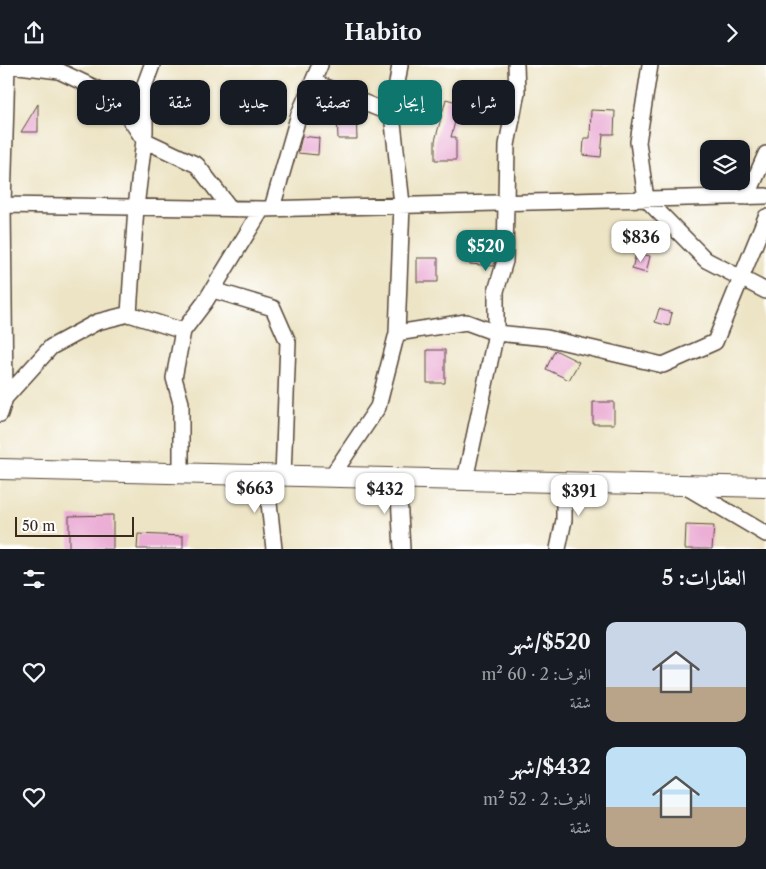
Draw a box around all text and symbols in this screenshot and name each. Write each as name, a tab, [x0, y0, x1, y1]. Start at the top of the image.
icon: share	[20, 19, 48, 47]
text: Habito	[344, 19, 422, 46]
icon: forward	[718, 19, 746, 47]
chip: منزل	[77, 80, 140, 125]
chip: شقة	[150, 80, 210, 125]
chip: جديد	[220, 80, 287, 125]
chip: تصفية	[297, 80, 368, 125]
chip: إيجار	[378, 80, 442, 125]
chip: شراء	[452, 80, 515, 125]
map controls	[700, 140, 750, 190]
button: layers	[700, 140, 750, 190]
pin: $836	[611, 221, 671, 263]
text: $836	[622, 227, 660, 247]
pin: $520	[456, 229, 516, 272]
text: $520	[467, 236, 505, 256]
pin: $663	[225, 471, 285, 514]
pin: $432	[355, 473, 415, 515]
pin: $391	[549, 475, 609, 517]
text: $663	[236, 478, 274, 498]
text: $432	[367, 479, 403, 499]
text: $391	[562, 481, 596, 501]
scale bar	[15, 514, 134, 537]
text: 50 m	[22, 517, 55, 535]
icon: filters	[20, 565, 48, 593]
text: العقارات: 5	[662, 565, 746, 590]
text: $520/شهر	[510, 629, 591, 654]
icon: home	[646, 642, 706, 702]
icon: heart	[20, 658, 48, 686]
text: الغرف: 2 · 60 m²	[481, 664, 591, 684]
text: شقة	[570, 692, 591, 712]
text: $432/شهر	[511, 754, 591, 779]
icon: home	[646, 767, 706, 827]
icon: heart	[20, 783, 48, 811]
text: الغرف: 2 · 52 m²	[483, 789, 591, 809]
text: شقة	[570, 817, 591, 837]

